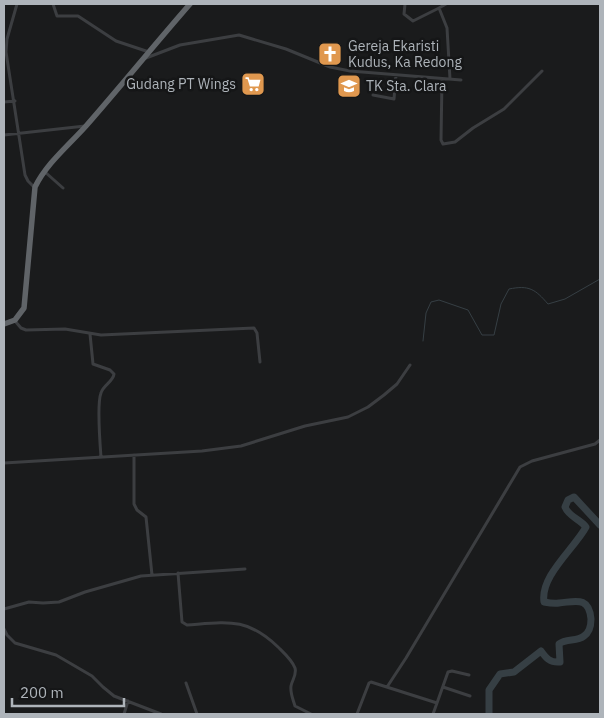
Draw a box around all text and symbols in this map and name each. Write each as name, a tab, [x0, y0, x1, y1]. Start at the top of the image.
place label: Gereja Ekaristi Kudus, Ka Redong	[348, 37, 462, 71]
church icon: Gereja Ekaristi Kudus, Ka Redong	[317, 41, 343, 67]
supermarket icon: Gudang PT Wings	[240, 71, 266, 97]
school or university icon: TK Sta. Clara	[336, 73, 362, 99]
place label: Gudang PT Wings	[126, 75, 236, 93]
place label: TK Sta. Clara	[366, 77, 447, 95]
scale bar	[12, 676, 125, 708]
text: 200 m	[20, 683, 64, 702]

